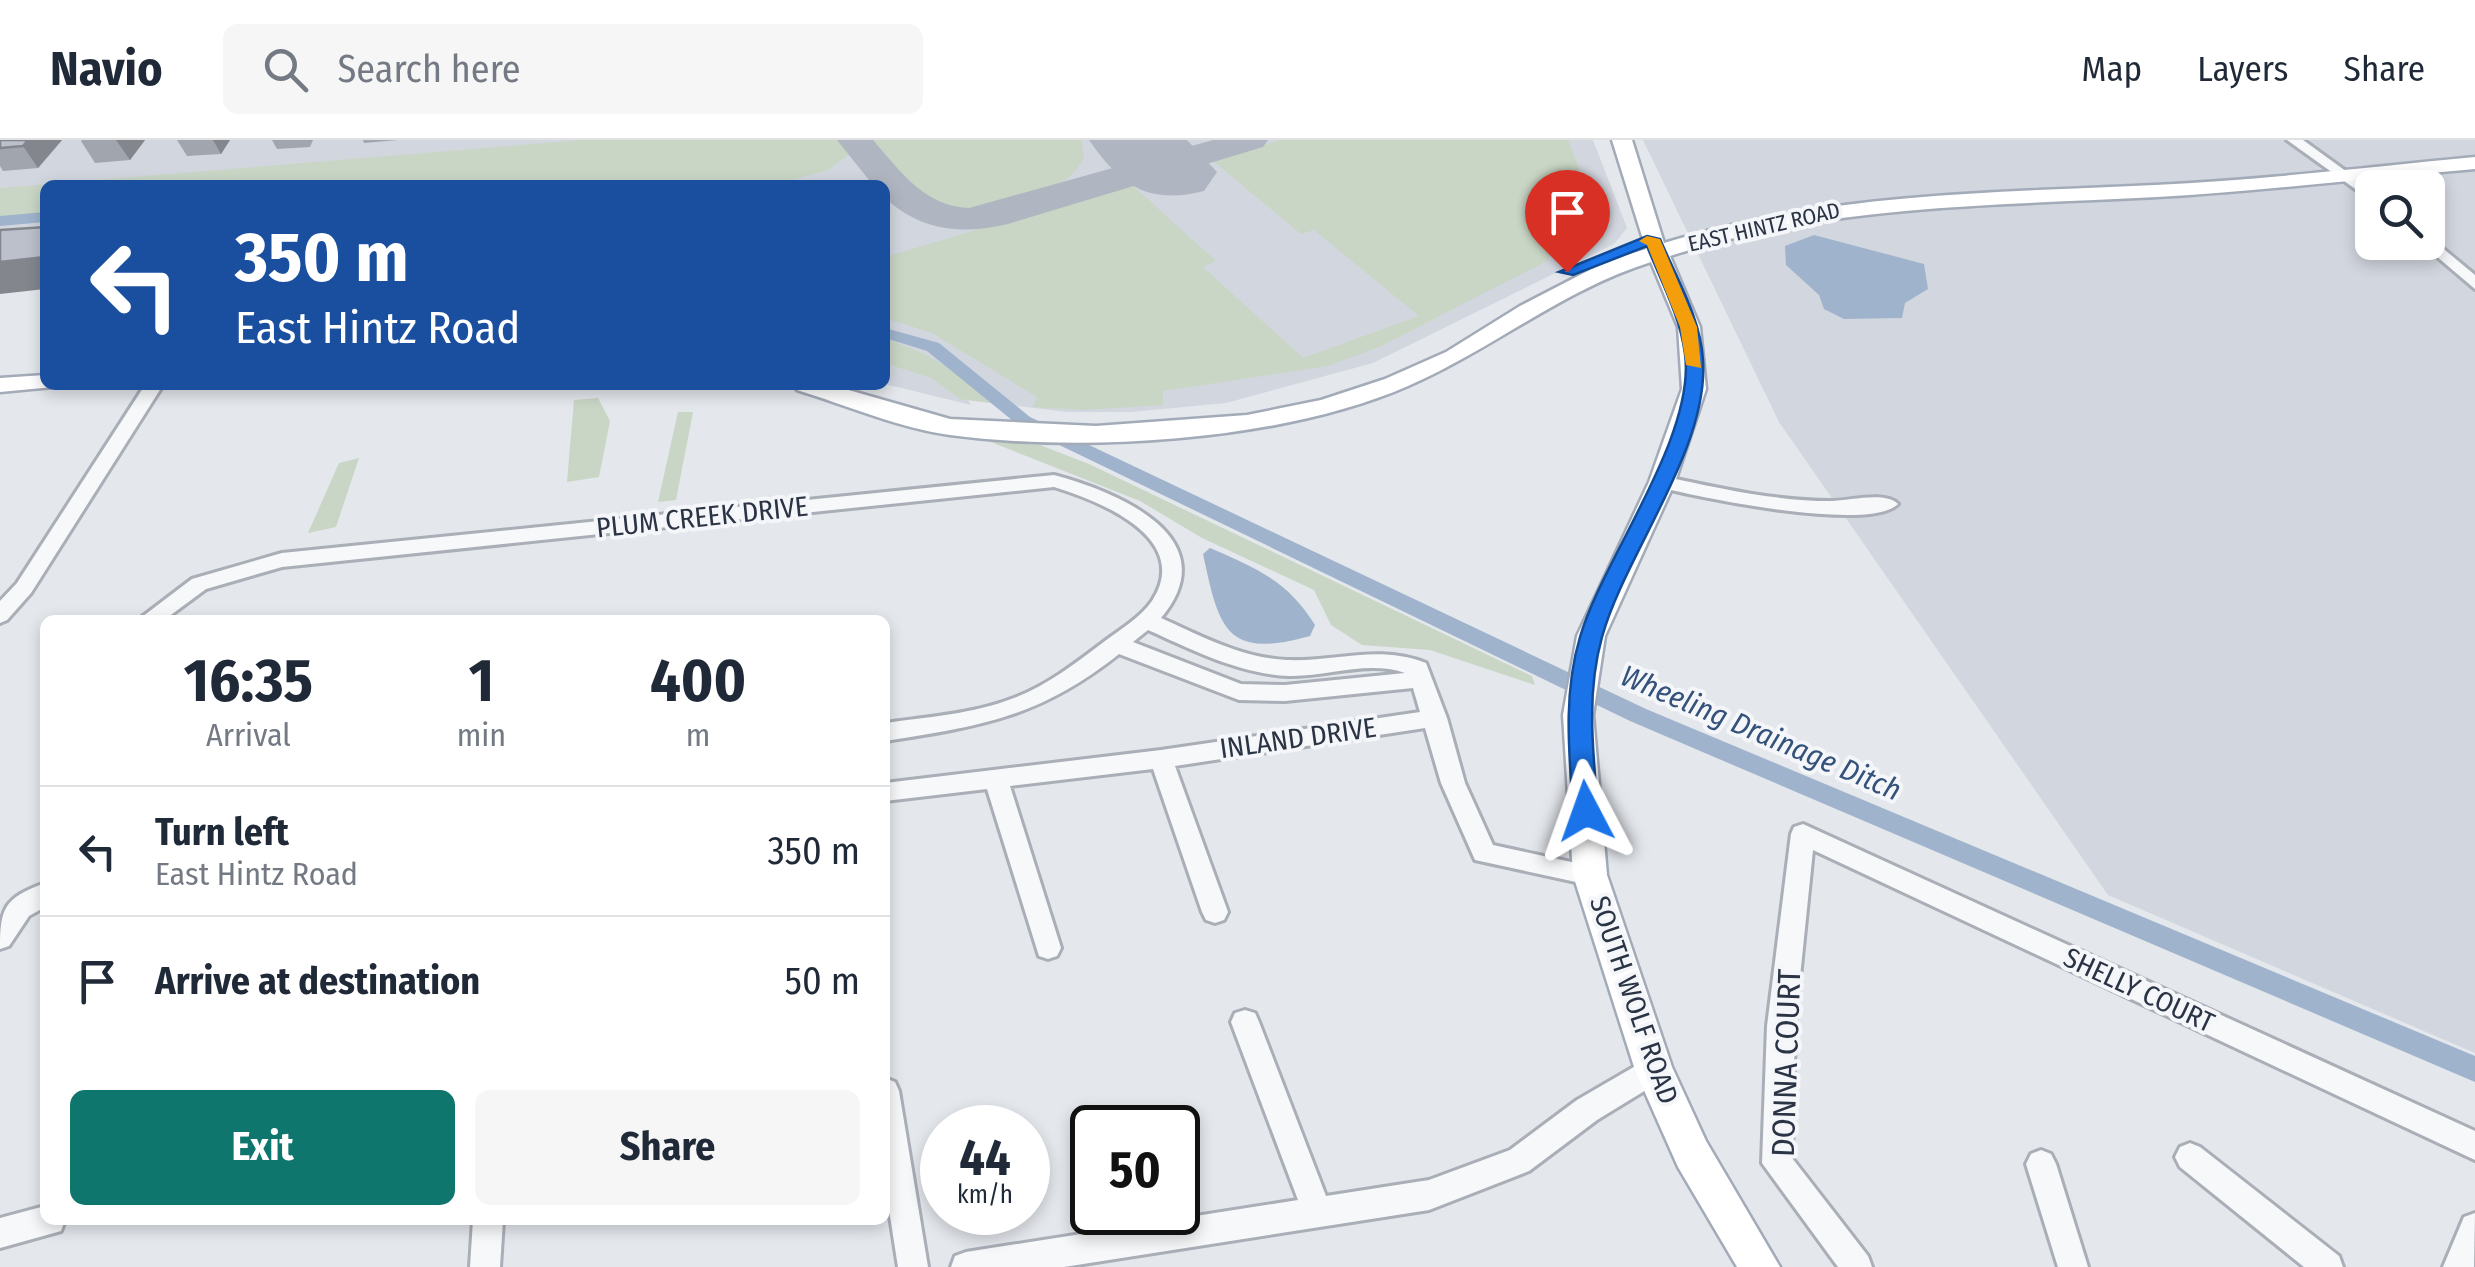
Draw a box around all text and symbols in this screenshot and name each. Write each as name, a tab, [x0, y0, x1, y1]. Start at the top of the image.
search box	[223, 24, 923, 114]
text: Navio	[50, 40, 163, 98]
icon: search	[258, 42, 313, 97]
text: Search here	[338, 46, 521, 92]
text: Map	[2082, 48, 2142, 90]
text: Layers	[2197, 48, 2289, 90]
text: Share	[2344, 48, 2425, 90]
pin	[1525, 170, 1610, 273]
map controls	[2355, 170, 2445, 260]
button: search	[2355, 170, 2445, 260]
icon: arrive	[1540, 185, 1595, 240]
street label: EAST HINTZ ROAD	[1685, 196, 1843, 258]
text: 350 m	[235, 216, 409, 300]
icon: left	[70, 220, 200, 350]
text: East Hintz Road	[235, 301, 520, 355]
street label: PLUM CREEK DRIVE	[594, 489, 810, 545]
text: 16:35	[184, 645, 313, 717]
text: 1	[469, 645, 494, 717]
text: 400	[650, 645, 746, 717]
water label: Wheeling Drainage Ditch	[1615, 658, 1907, 808]
street label: INLAND DRIVE	[1218, 711, 1378, 765]
text: Arrival	[206, 716, 291, 754]
text: min	[457, 716, 506, 754]
text: m	[686, 716, 710, 754]
position arrow	[1534, 759, 1638, 863]
text: Turn left	[155, 809, 289, 855]
icon: left	[70, 824, 125, 879]
text: 350 m	[767, 828, 860, 874]
text: East Hintz Road	[155, 855, 358, 893]
street label: SOUTH WOLF ROAD	[1583, 892, 1685, 1108]
street label: SHELLY COURT	[2059, 941, 2219, 1039]
icon: arrive	[70, 954, 125, 1009]
text: Arrive at destination	[155, 958, 480, 1004]
text: 50 m	[785, 958, 860, 1004]
street label: DONNA COURT	[1764, 968, 1808, 1158]
button: Exit	[70, 1090, 455, 1205]
button: Share	[475, 1090, 860, 1205]
speed limit sign: 50	[1070, 1105, 1200, 1235]
text: 44	[959, 1128, 1011, 1188]
text: km/h	[957, 1180, 1013, 1210]

